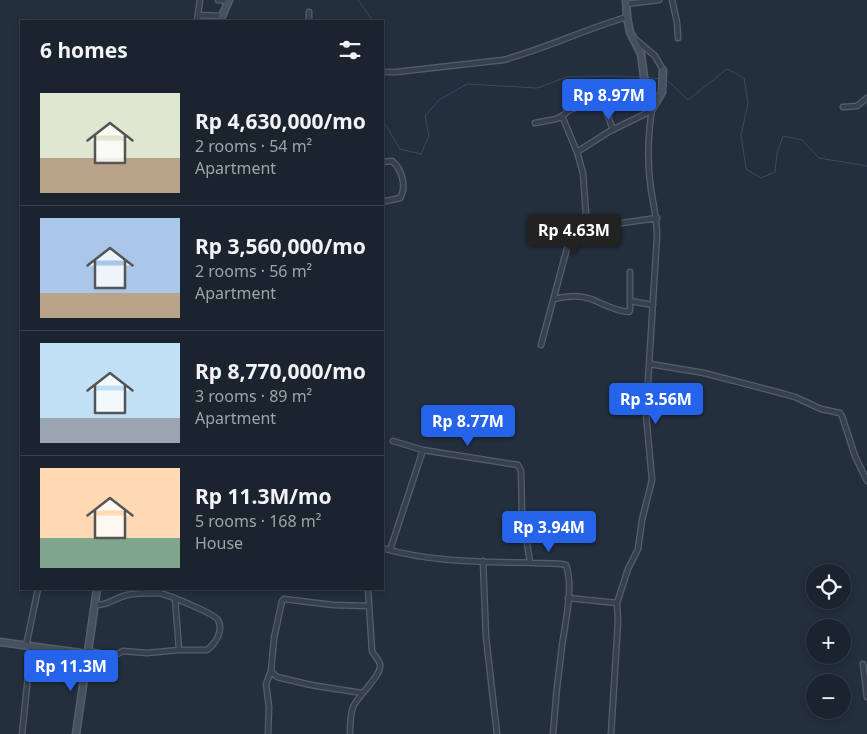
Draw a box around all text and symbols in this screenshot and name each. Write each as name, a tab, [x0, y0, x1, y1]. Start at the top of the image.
text: 6 homes	[40, 36, 128, 64]
icon: filters	[336, 36, 364, 64]
pin: Rp 8.97M	[557, 78, 661, 121]
text: Rp 8.97M	[573, 84, 645, 106]
text: Rp 4,630,000/mo	[195, 107, 366, 135]
icon: home	[80, 113, 140, 173]
text: 2 rooms · 54 m²	[195, 135, 312, 157]
text: Apartment	[195, 157, 276, 179]
pin: Rp 4.63M	[522, 214, 626, 256]
text: Rp 4.63M	[538, 219, 610, 241]
text: Rp 3,560,000/mo	[195, 232, 366, 260]
icon: home	[80, 238, 140, 298]
text: 2 rooms · 56 m²	[195, 260, 312, 282]
text: Apartment	[195, 282, 276, 304]
text: Rp 8,770,000/mo	[195, 357, 366, 385]
icon: home	[80, 363, 140, 423]
pin: Rp 3.56M	[604, 382, 708, 425]
text: 3 rooms · 89 m²	[195, 385, 312, 407]
text: Rp 3.56M	[620, 388, 692, 410]
pin: Rp 8.77M	[416, 404, 520, 447]
text: Apartment	[195, 407, 276, 429]
text: Rp 8.77M	[432, 410, 504, 432]
text: Rp 11.3M/mo	[195, 482, 332, 510]
icon: home	[80, 488, 140, 548]
text: 5 rooms · 168 m²	[195, 510, 321, 532]
pin: Rp 3.94M	[497, 510, 601, 553]
text: Rp 3.94M	[513, 516, 585, 538]
text: House	[195, 532, 243, 554]
map controls	[806, 564, 851, 719]
button: locate	[806, 564, 851, 609]
button: +	[806, 619, 851, 664]
pin: Rp 11.3M	[19, 650, 123, 692]
text: Rp 11.3M	[35, 655, 107, 677]
button: −	[806, 674, 851, 719]

